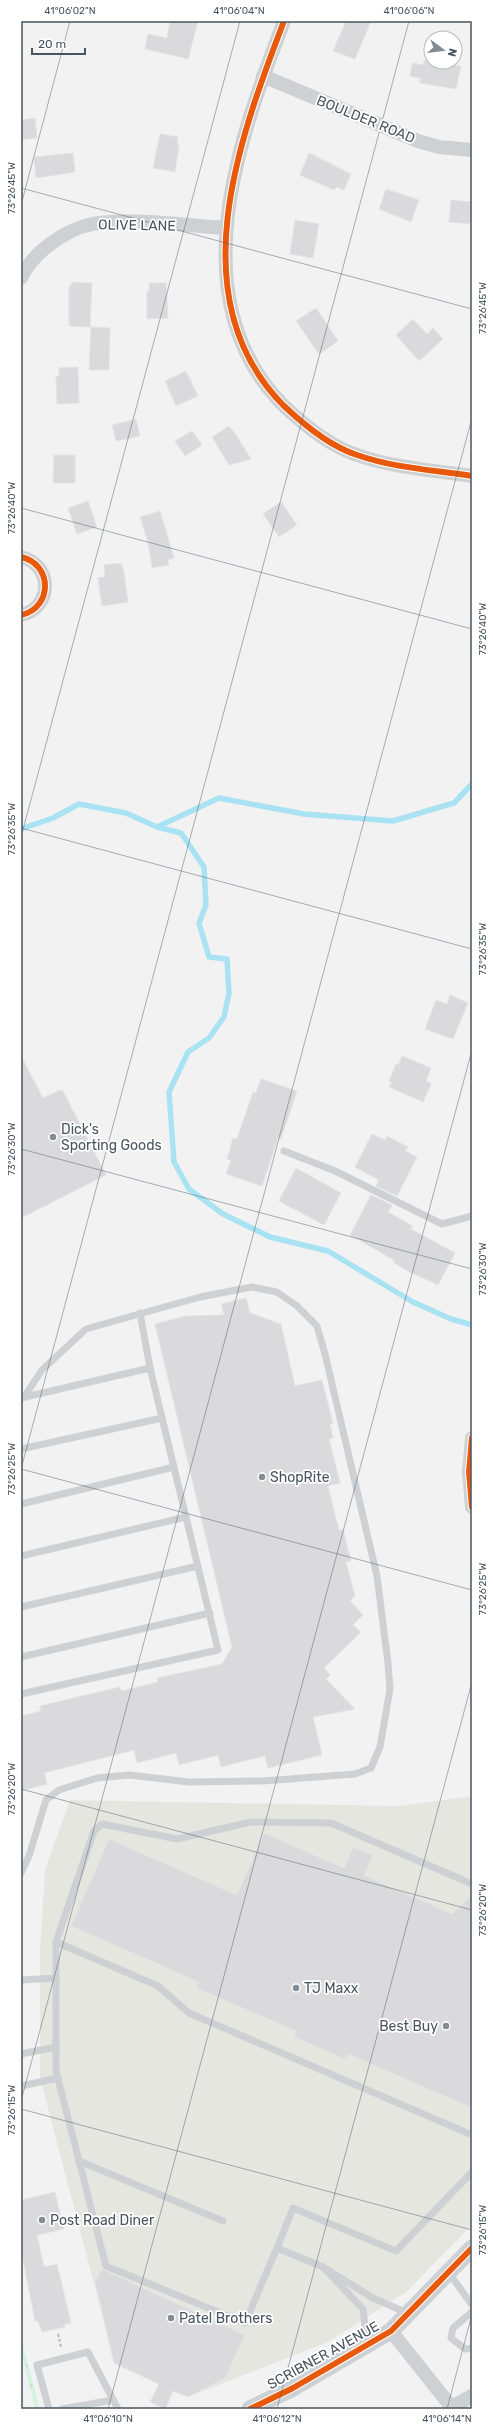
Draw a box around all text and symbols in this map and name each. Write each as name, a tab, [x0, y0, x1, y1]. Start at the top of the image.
text: 41°06'02"N	[44, 5, 96, 17]
text: 41°06'04"N	[213, 5, 265, 17]
text: 41°06'06"N	[383, 5, 435, 17]
scale bar	[32, 30, 85, 56]
north arrow	[423, 30, 463, 70]
text: 20 m	[38, 37, 66, 51]
text: N	[445, 47, 459, 58]
street label: BOULDER ROAD	[314, 92, 418, 147]
text: 73°26'45"W	[6, 162, 18, 214]
street label: OLIVE LANE	[98, 216, 176, 235]
text: 73°26'45"W	[477, 282, 489, 334]
text: 73°26'40"W	[6, 482, 18, 534]
text: 73°26'40"W	[477, 603, 489, 655]
text: 73°26'35"W	[6, 803, 18, 855]
text: 73°26'35"W	[477, 923, 489, 975]
place label: Dick's Sporting Goods	[61, 1121, 162, 1154]
text: 73°26'30"W	[6, 1123, 18, 1175]
marker: Dick's Sporting Goods	[48, 1132, 58, 1142]
text: 73°26'30"W	[477, 1243, 489, 1295]
text: 73°26'25"W	[6, 1443, 18, 1495]
place label: ShopRite	[270, 1469, 330, 1486]
marker: ShopRite	[257, 1472, 267, 1482]
text: 73°26'25"W	[477, 1563, 489, 1615]
text: 73°26'20"W	[6, 1763, 18, 1815]
text: 73°26'20"W	[477, 1884, 489, 1936]
place label: TJ Maxx	[304, 1980, 359, 1997]
marker: TJ Maxx	[291, 1983, 301, 1993]
place label: Best Buy	[379, 2018, 438, 2035]
marker: Best Buy	[441, 2021, 451, 2031]
text: 73°26'15"W	[6, 2085, 18, 2135]
text: 73°26'15"W	[477, 2205, 489, 2255]
place label: Post Road Diner	[50, 2212, 155, 2229]
marker: Post Road Diner	[37, 2215, 47, 2225]
place label: Patel Brothers	[179, 2310, 272, 2327]
marker: Patel Brothers	[166, 2313, 176, 2323]
street label: SCRIBNER AVENUE	[264, 2318, 382, 2393]
text: 41°06'10"N	[83, 2413, 133, 2425]
text: 41°06'12"N	[252, 2413, 302, 2425]
text: 41°06'14"N	[422, 2413, 472, 2425]

